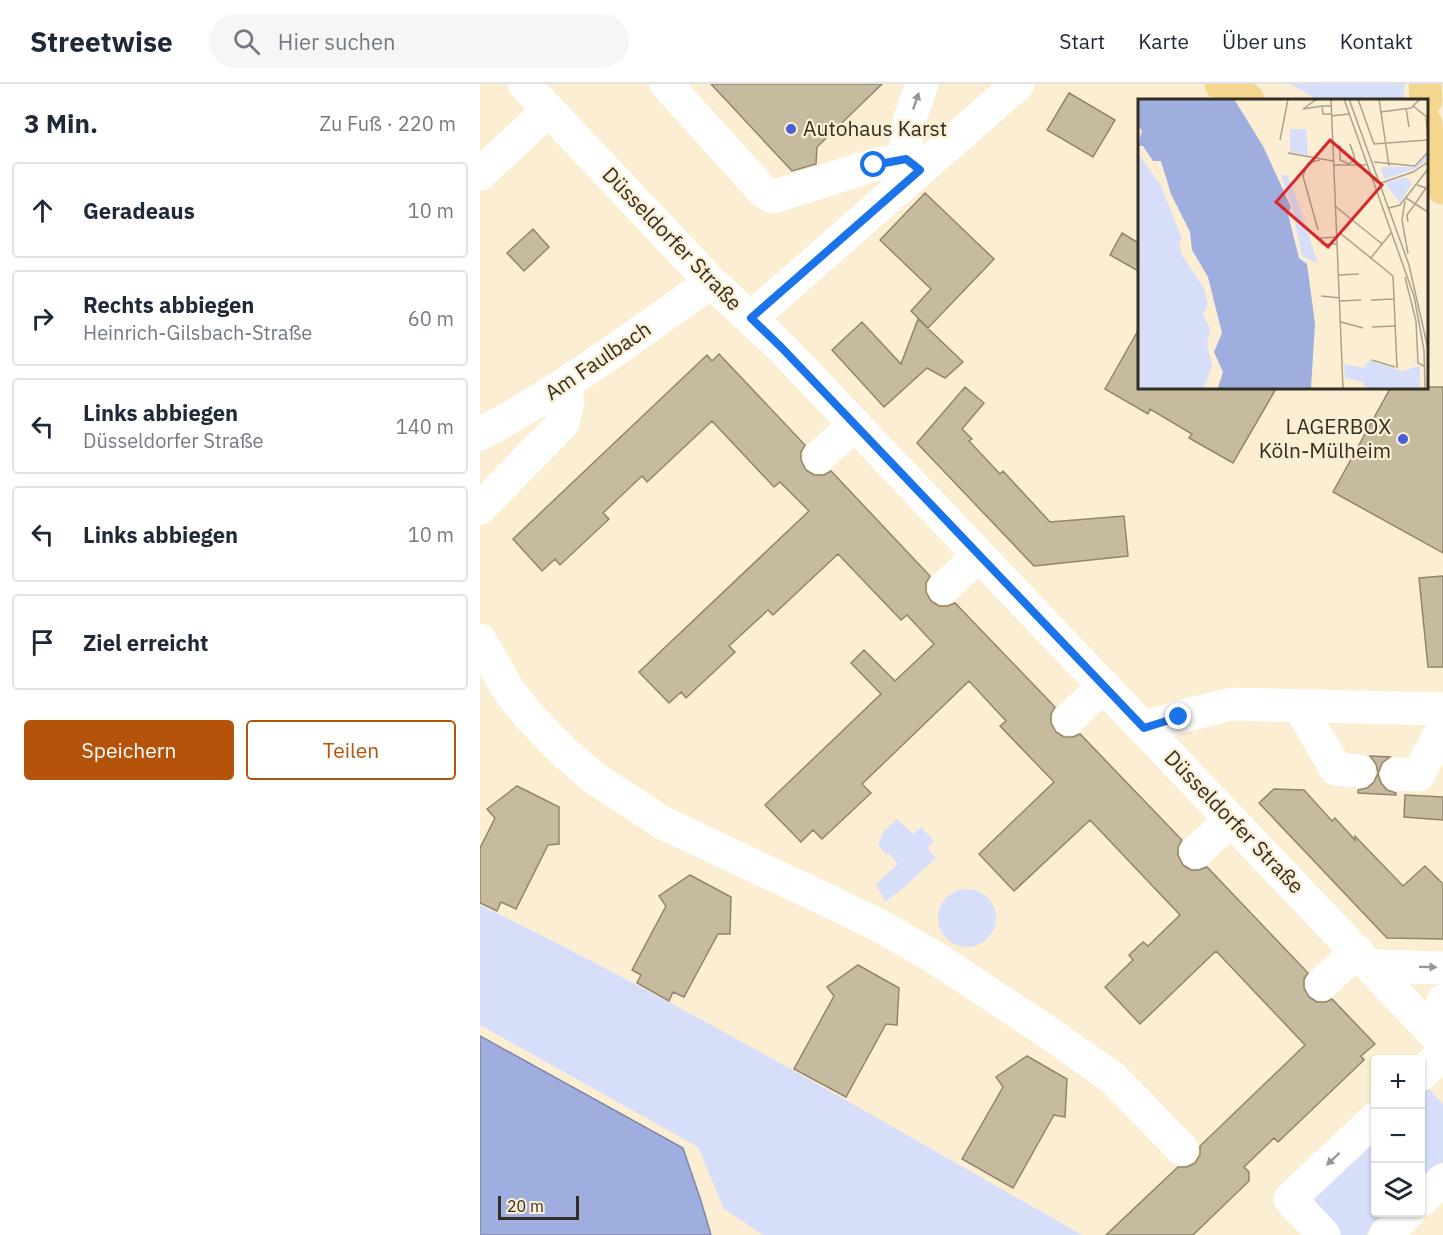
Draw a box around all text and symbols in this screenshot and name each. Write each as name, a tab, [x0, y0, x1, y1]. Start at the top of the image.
search box	[209, 14, 629, 68]
text: Streetwise	[30, 23, 173, 60]
icon: search	[230, 25, 263, 58]
text: Hier suchen	[278, 27, 396, 56]
text: Start	[1059, 27, 1105, 55]
text: Karte	[1138, 27, 1189, 55]
text: Über uns	[1222, 27, 1307, 55]
text: Kontakt	[1340, 27, 1413, 55]
one-way arrow	[912, 92, 922, 110]
inset map	[1138, 99, 1428, 388]
text: 3 Min.	[24, 106, 98, 140]
text: Zu Fuß · 220 m	[319, 110, 456, 137]
place label: Autohaus Karst	[803, 114, 947, 142]
marker: Autohaus Karst	[784, 122, 798, 136]
route start	[860, 151, 886, 177]
street label: Düsseldorfer Straße	[597, 160, 749, 316]
icon: ahead	[26, 194, 59, 227]
text: Geradeaus	[83, 196, 195, 225]
text: 10 m	[408, 197, 454, 224]
text: Rechts abbiegen	[83, 290, 254, 319]
icon: right	[26, 302, 59, 335]
text: 60 m	[408, 305, 454, 332]
street label: Am Faulbach	[539, 314, 656, 406]
text: Heinrich-Gilsbach-Straße	[83, 319, 312, 346]
text: Links abbiegen	[83, 398, 238, 427]
icon: left	[26, 410, 59, 443]
place label: LAGERBOX Köln-Mülheim	[1259, 412, 1391, 464]
text: 140 m	[396, 413, 454, 440]
text: Düsseldorfer Straße	[83, 427, 264, 454]
marker: LAGERBOX Köln-Mülheim	[1396, 432, 1410, 446]
icon: left	[26, 518, 59, 551]
text: Links abbiegen	[83, 520, 238, 549]
text: 10 m	[408, 521, 454, 548]
icon: arrive	[26, 626, 59, 659]
text: Ziel erreicht	[83, 628, 208, 657]
route end	[1165, 703, 1191, 729]
button: Speichern	[24, 720, 234, 780]
button: Teilen	[246, 720, 456, 780]
street label: Düsseldorfer Straße	[1159, 743, 1311, 899]
one-way arrow	[1418, 963, 1437, 972]
map controls	[1371, 1055, 1425, 1217]
button: +	[1371, 1055, 1425, 1109]
button: −	[1371, 1109, 1425, 1163]
one-way arrow	[1327, 1151, 1341, 1165]
button: layers	[1371, 1163, 1425, 1217]
scale bar	[498, 1193, 579, 1220]
text: 20 m	[507, 1196, 544, 1216]

